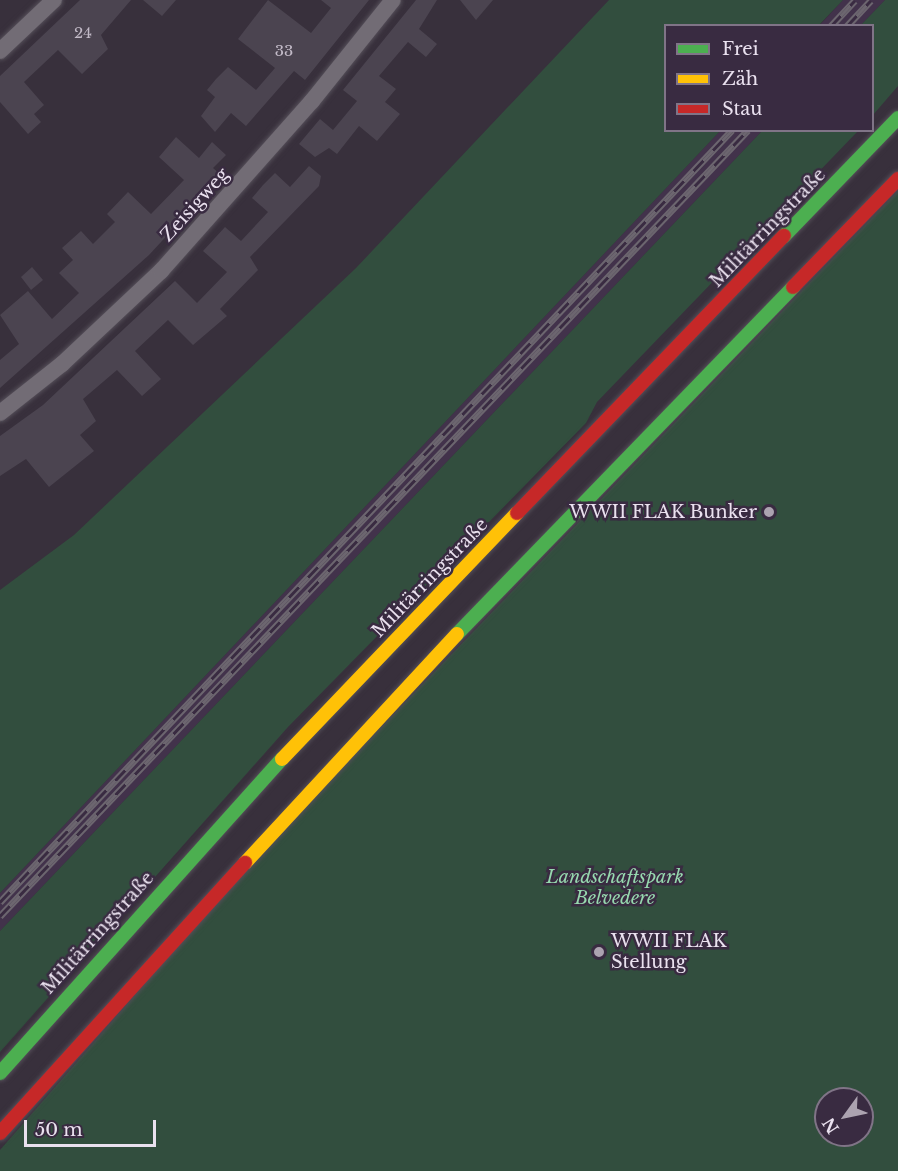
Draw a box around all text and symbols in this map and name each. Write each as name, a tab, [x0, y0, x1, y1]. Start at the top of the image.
house number: 24	[74, 24, 92, 42]
legend	[664, 24, 874, 132]
text: Frei	[722, 38, 759, 60]
house number: 33	[275, 42, 293, 60]
text: Zäh	[722, 68, 758, 90]
text: Stau	[722, 98, 762, 120]
street label: Zeisigweg	[156, 164, 234, 246]
street label: Militärringstraße	[706, 164, 830, 292]
place label: WWII FLAK Bunker	[569, 501, 757, 523]
marker: WWII FLAK Bunker	[762, 505, 776, 519]
street label: Militärringstraße	[368, 514, 492, 642]
street label: Militärringstraße	[37, 867, 159, 999]
park label: Landschaftspark Belvedere	[546, 867, 684, 910]
place label: WWII FLAK Stellung	[611, 931, 727, 974]
marker: WWII FLAK Stellung	[592, 945, 606, 959]
north arrow	[814, 1087, 874, 1147]
scale bar	[27, 1108, 159, 1146]
text: N	[818, 1114, 843, 1137]
text: 50 m	[35, 1119, 83, 1141]

